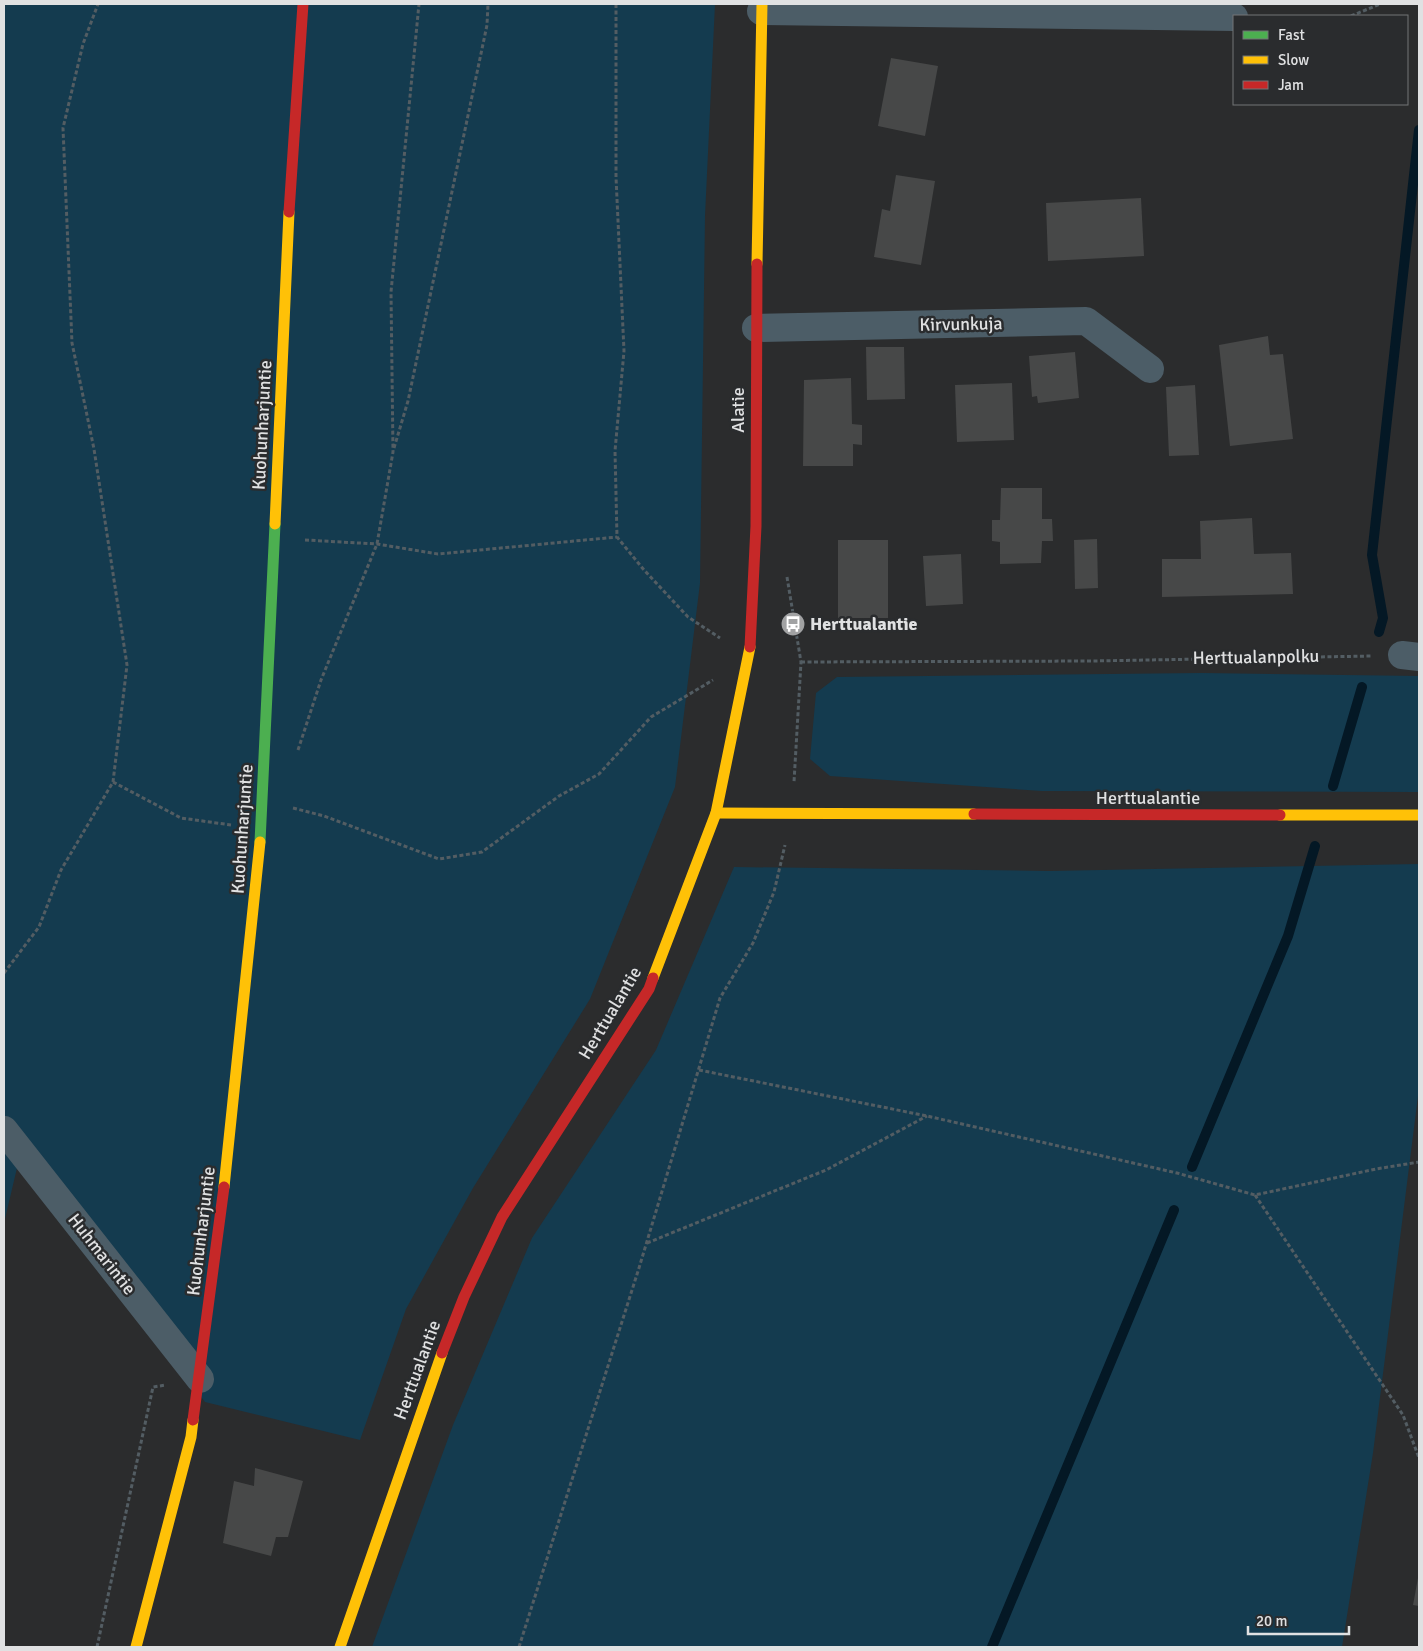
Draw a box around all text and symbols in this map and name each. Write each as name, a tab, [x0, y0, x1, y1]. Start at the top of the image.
legend	[1233, 15, 1408, 105]
text: Fast	[1278, 26, 1305, 44]
text: Slow	[1278, 51, 1309, 69]
text: Jam	[1278, 76, 1304, 94]
street label: Kirvunkuja	[919, 312, 1003, 336]
street label: Kuohunharjuntie	[248, 360, 276, 490]
street label: Alatie	[727, 387, 749, 433]
bus stop icon: Herttualantie	[780, 611, 806, 637]
place label: Herttualantie	[810, 613, 918, 635]
street label: Herttualanpolku	[1192, 645, 1320, 669]
street label: Kuohunharjuntie	[226, 763, 258, 895]
street label: Herttualantie	[1096, 787, 1200, 809]
street label: Herttualantie	[574, 963, 646, 1063]
street label: Kuohunharjuntie	[182, 1165, 220, 1297]
street label: Huhmarintie	[63, 1209, 141, 1299]
street label: Herttualantie	[389, 1317, 445, 1423]
scale bar	[1248, 1604, 1349, 1636]
text: 20 m	[1256, 1612, 1287, 1630]

